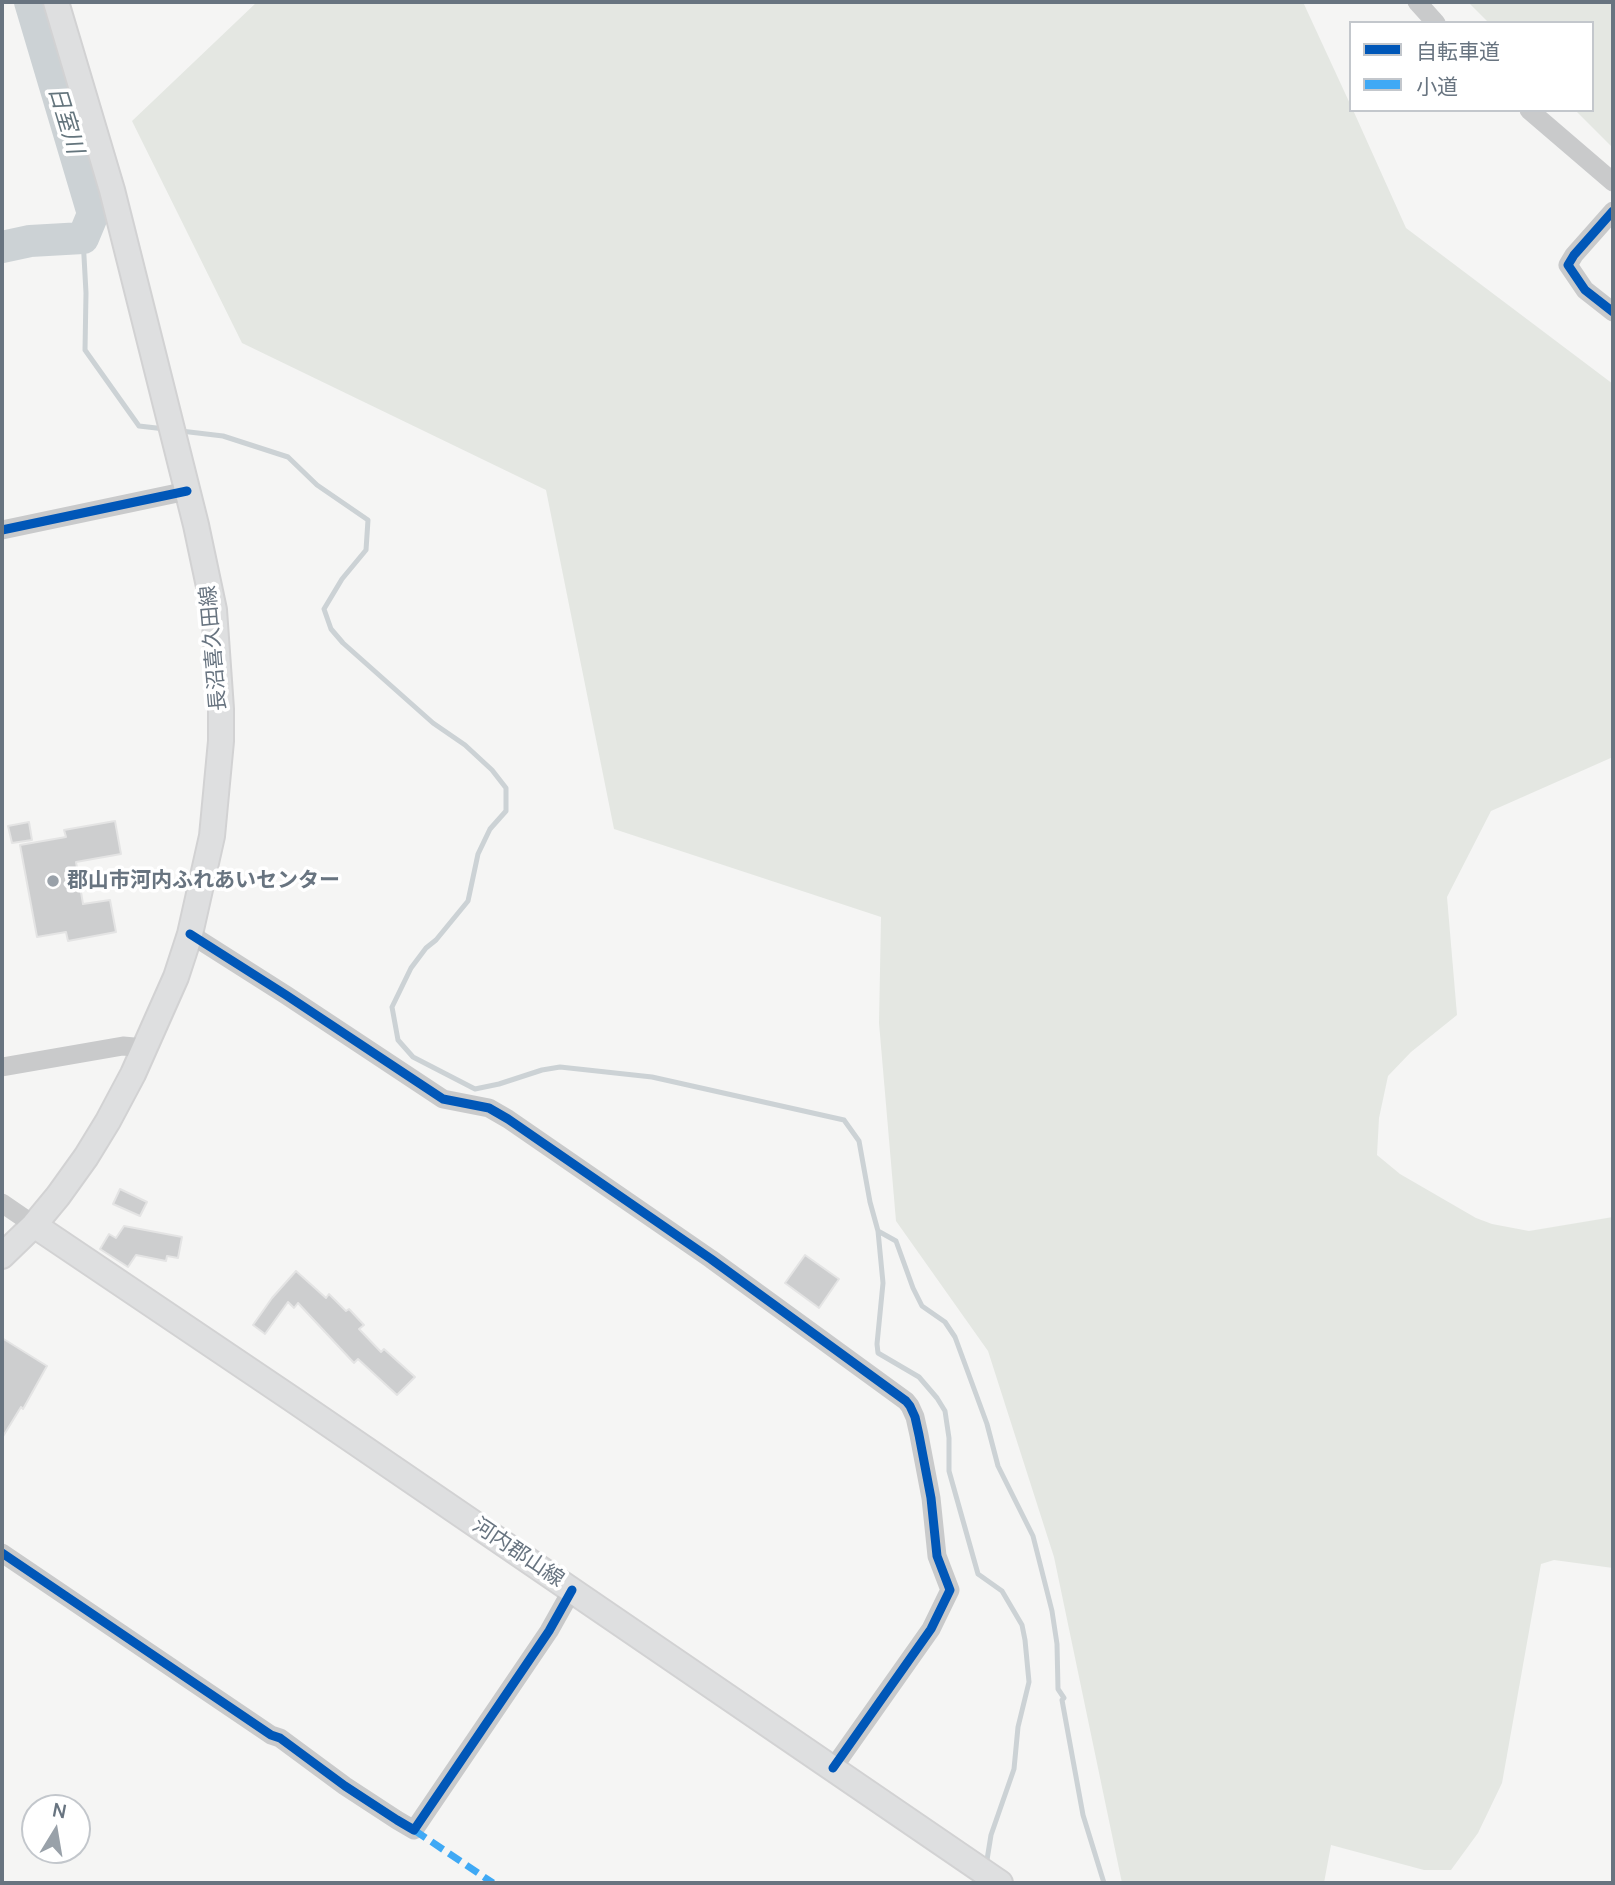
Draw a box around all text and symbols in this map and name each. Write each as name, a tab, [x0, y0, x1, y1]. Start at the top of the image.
legend	[1349, 21, 1594, 112]
text: 自転車道	[1416, 37, 1500, 65]
text: 小道	[1416, 72, 1458, 100]
water label: 日室川	[42, 83, 88, 157]
street label: 長沼喜久田線	[196, 584, 232, 712]
place label: 郡山市河内ふれあいセンター	[67, 868, 340, 894]
marker: 郡山市河内ふれあいセンター	[45, 873, 61, 889]
street label: 河内郡山線	[467, 1513, 569, 1593]
north arrow	[21, 1794, 91, 1864]
text: N	[50, 1796, 69, 1824]

